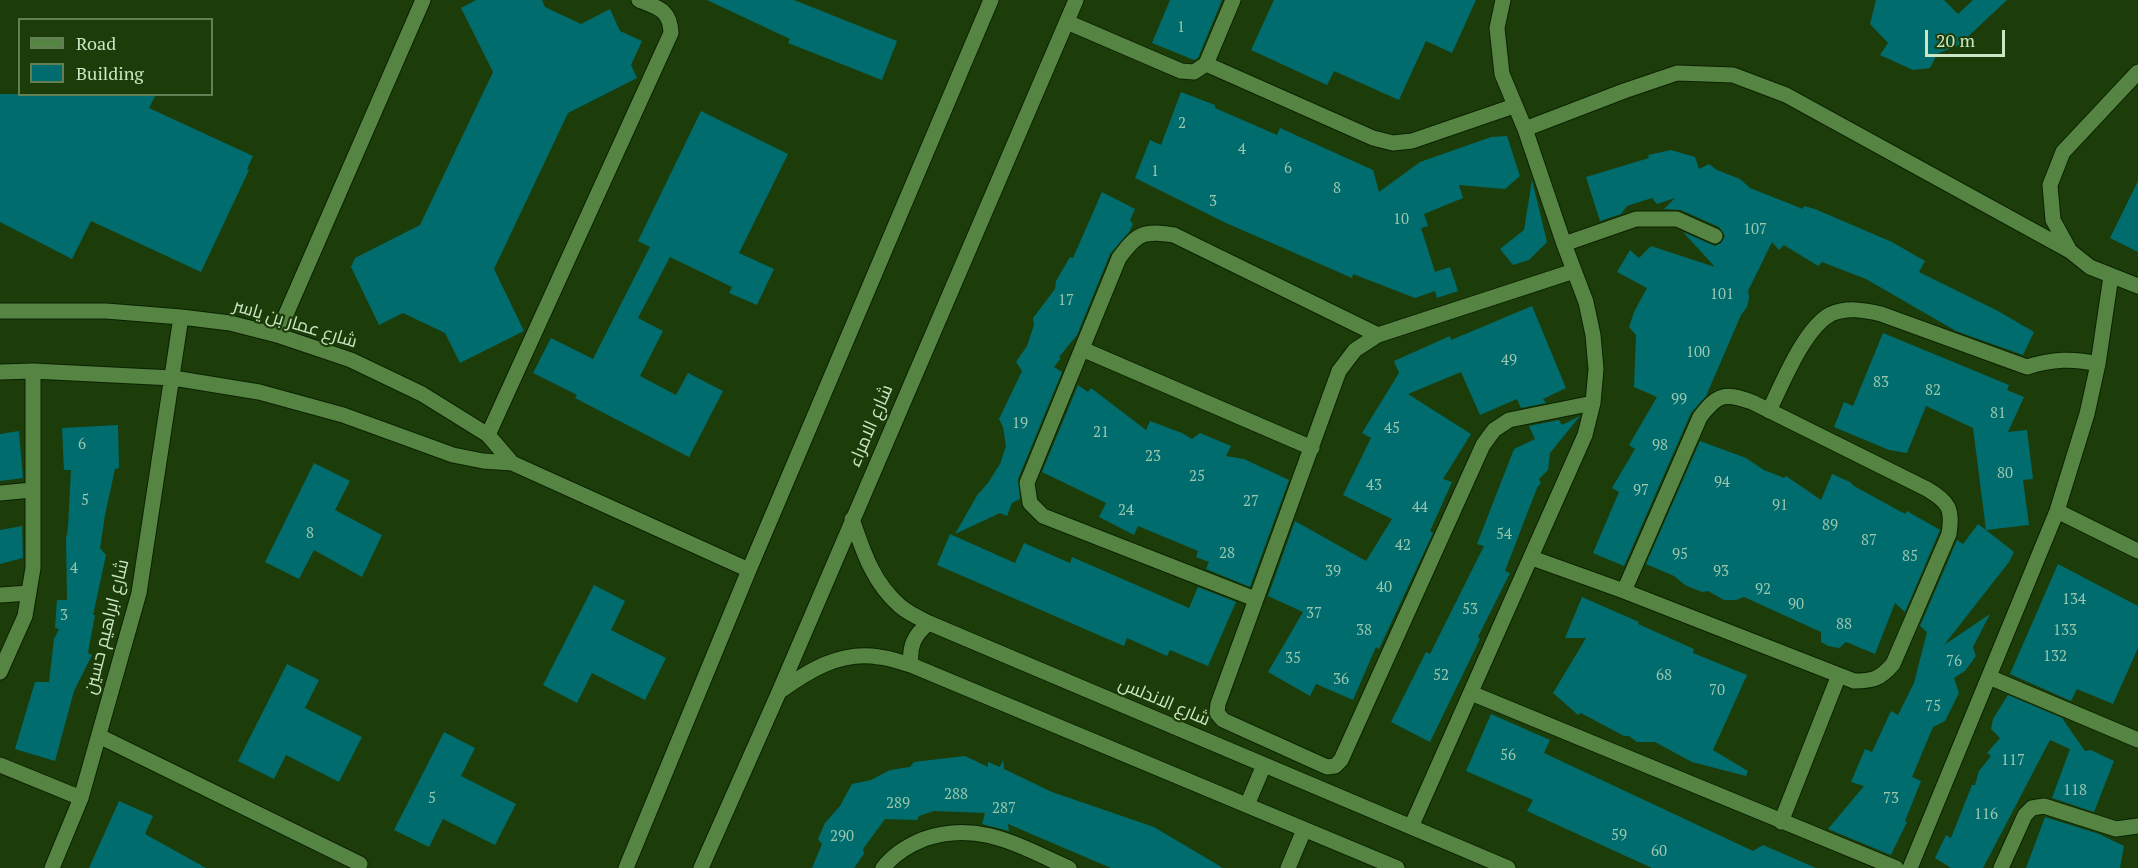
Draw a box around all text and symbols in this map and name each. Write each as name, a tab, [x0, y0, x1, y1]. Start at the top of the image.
legend	[18, 18, 213, 96]
scale bar	[1928, 18, 2008, 56]
house number: 1	[1177, 19, 1185, 37]
text: 20 m	[1936, 28, 1975, 52]
text: Road	[76, 31, 116, 55]
text: Building	[76, 61, 144, 85]
house number: 2	[1178, 115, 1186, 133]
house number: 4	[1238, 141, 1246, 159]
house number: 6	[1284, 160, 1292, 178]
house number: 1	[1151, 163, 1159, 181]
house number: 8	[1333, 180, 1341, 198]
house number: 3	[1209, 193, 1217, 211]
house number: 10	[1393, 211, 1409, 229]
house number: 107	[1743, 221, 1767, 239]
house number: 101	[1710, 286, 1734, 304]
house number: 17	[1058, 292, 1074, 310]
street label: شارع عمار بن ياسر	[230, 295, 360, 353]
house number: 100	[1686, 344, 1710, 362]
house number: 49	[1501, 352, 1517, 370]
house number: 83	[1873, 374, 1889, 392]
street label: شارع الامراء	[844, 382, 898, 470]
house number: 82	[1925, 382, 1941, 400]
house number: 99	[1671, 391, 1687, 409]
house number: 81	[1990, 405, 2006, 423]
house number: 19	[1012, 415, 1028, 433]
house number: 45	[1384, 420, 1400, 438]
house number: 21	[1093, 424, 1109, 442]
house number: 6	[78, 436, 86, 454]
house number: 98	[1652, 437, 1668, 455]
house number: 23	[1145, 448, 1161, 466]
house number: 80	[1997, 465, 2013, 483]
house number: 25	[1189, 468, 1205, 486]
house number: 94	[1714, 474, 1730, 492]
house number: 43	[1366, 477, 1382, 495]
house number: 97	[1633, 482, 1649, 500]
house number: 5	[81, 492, 89, 510]
house number: 27	[1243, 493, 1259, 511]
house number: 91	[1772, 497, 1788, 515]
house number: 44	[1412, 499, 1428, 517]
house number: 24	[1118, 502, 1134, 520]
house number: 89	[1822, 517, 1838, 535]
house number: 8	[306, 525, 314, 543]
house number: 54	[1496, 526, 1512, 544]
house number: 87	[1861, 532, 1877, 550]
house number: 42	[1395, 537, 1411, 555]
house number: 28	[1219, 545, 1235, 563]
house number: 95	[1672, 546, 1688, 564]
house number: 85	[1902, 548, 1918, 566]
street label: شارع ابراهيم حسين	[80, 557, 134, 697]
house number: 4	[70, 560, 78, 578]
house number: 39	[1325, 563, 1341, 581]
house number: 93	[1713, 563, 1729, 581]
house number: 40	[1376, 579, 1392, 597]
house number: 92	[1755, 581, 1771, 599]
house number: 134	[2062, 591, 2086, 609]
house number: 90	[1788, 596, 1804, 614]
house number: 53	[1462, 601, 1478, 619]
house number: 37	[1306, 605, 1322, 623]
house number: 3	[60, 607, 68, 625]
house number: 88	[1836, 616, 1852, 634]
house number: 38	[1356, 622, 1372, 640]
house number: 133	[2053, 622, 2077, 640]
house number: 132	[2043, 648, 2067, 666]
house number: 35	[1285, 650, 1301, 668]
house number: 76	[1946, 653, 1962, 671]
house number: 52	[1433, 667, 1449, 685]
house number: 68	[1656, 667, 1672, 685]
house number: 36	[1333, 671, 1349, 689]
street label: شارع الاندلس	[1115, 673, 1213, 731]
house number: 70	[1709, 682, 1725, 700]
house number: 75	[1925, 698, 1941, 716]
house number: 56	[1500, 747, 1516, 765]
house number: 117	[2001, 752, 2025, 770]
house number: 118	[2063, 782, 2087, 800]
house number: 288	[944, 786, 968, 804]
house number: 5	[428, 790, 436, 808]
house number: 73	[1883, 790, 1899, 808]
house number: 289	[886, 795, 910, 813]
house number: 287	[992, 800, 1016, 818]
house number: 116	[1974, 806, 1998, 824]
house number: 59	[1611, 827, 1627, 845]
house number: 290	[830, 828, 854, 846]
house number: 60	[1651, 843, 1667, 861]

